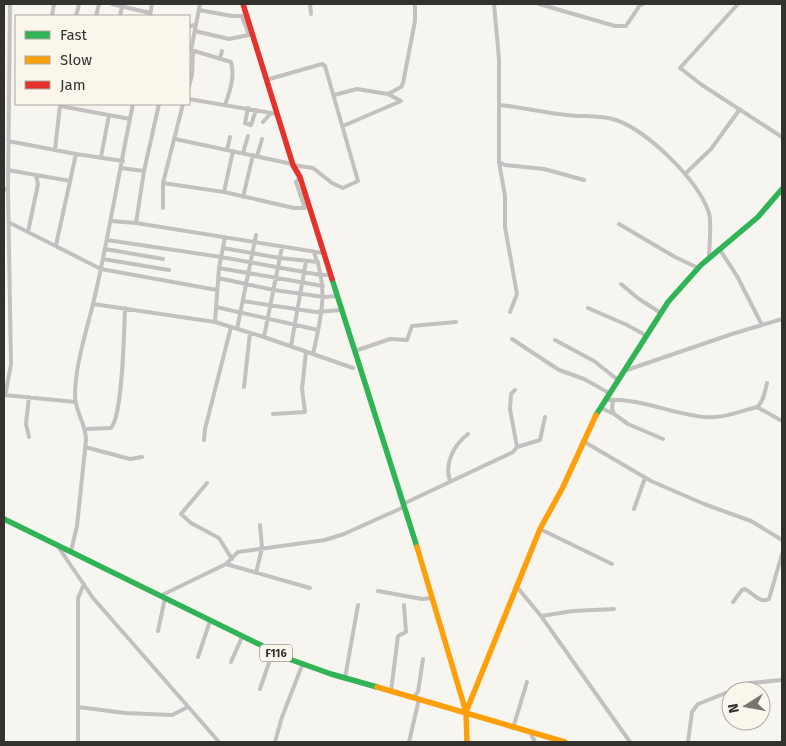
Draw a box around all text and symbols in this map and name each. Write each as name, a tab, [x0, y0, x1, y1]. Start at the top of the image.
legend	[15, 15, 190, 105]
text: Fast	[60, 26, 87, 44]
text: Slow	[60, 51, 92, 69]
text: Jam	[60, 76, 86, 94]
road number: F116	[260, 644, 292, 661]
north arrow	[721, 681, 771, 731]
text: N	[724, 702, 743, 715]

